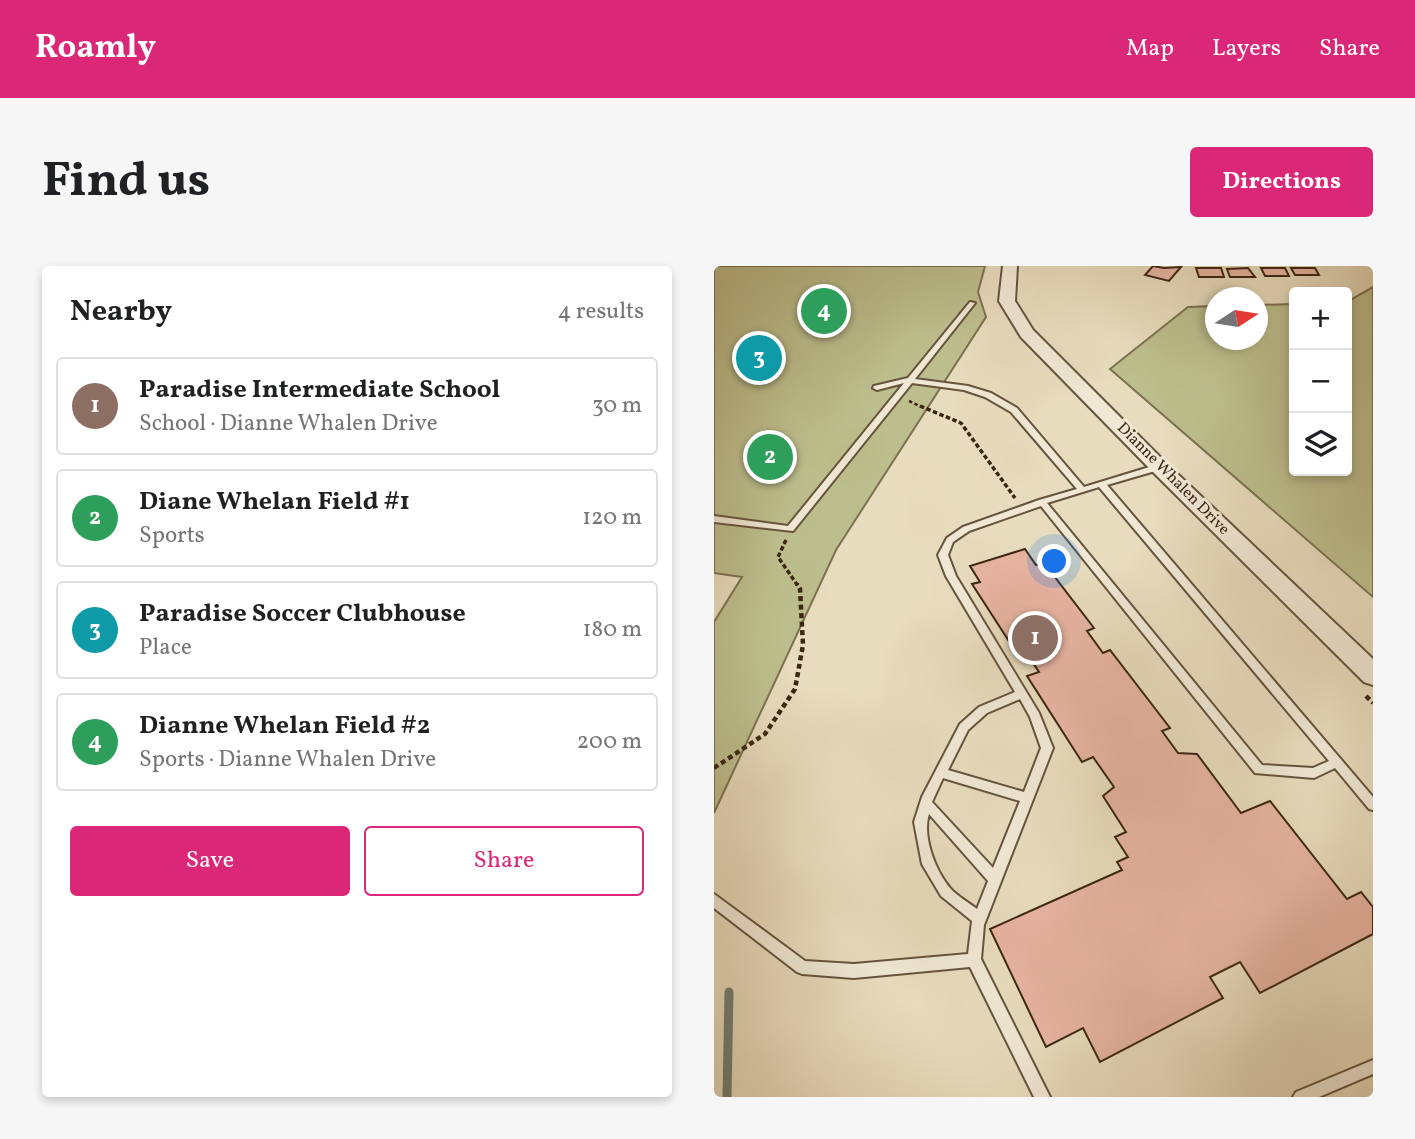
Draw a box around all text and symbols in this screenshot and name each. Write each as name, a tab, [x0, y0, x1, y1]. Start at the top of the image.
text: Roamly	[35, 26, 156, 72]
text: Map	[1126, 32, 1174, 66]
text: Layers	[1212, 32, 1281, 66]
text: Share	[1319, 32, 1380, 66]
button: Directions	[1190, 147, 1373, 217]
text: Find us	[42, 148, 210, 217]
pin: 4	[801, 285, 847, 337]
north arrow	[1205, 287, 1268, 350]
map controls	[1289, 287, 1352, 476]
button: +	[1289, 287, 1352, 350]
text: Nearby	[70, 291, 172, 333]
text: 4 results	[558, 296, 644, 328]
pin: 3	[736, 332, 782, 384]
button: −	[1289, 350, 1352, 413]
text: Paradise Intermediate School	[139, 372, 500, 408]
text: 1	[90, 390, 100, 422]
text: 30 m	[592, 390, 642, 422]
text: School · Dianne Whalen Drive	[139, 408, 438, 440]
button: layers	[1289, 413, 1352, 476]
street label: Dianne Whalen Drive	[1112, 418, 1234, 540]
pin: 2	[747, 431, 793, 483]
text: Diane Whelan Field #1	[139, 484, 410, 520]
text: 2	[89, 502, 101, 534]
text: 120 m	[582, 502, 642, 534]
text: Sports	[139, 520, 205, 552]
your location	[1037, 544, 1071, 578]
text: Paradise Soccer Clubhouse	[139, 596, 466, 632]
pin: 1	[1012, 612, 1058, 664]
text: 3	[89, 614, 101, 646]
text: 180 m	[583, 614, 642, 646]
text: Place	[139, 632, 192, 664]
text: Dianne Whelan Field #2	[139, 708, 430, 744]
text: 4	[88, 726, 102, 758]
text: 200 m	[577, 726, 642, 758]
text: Sports · Dianne Whalen Drive	[139, 744, 436, 776]
button: Save	[70, 826, 350, 896]
button: Share	[364, 826, 644, 896]

